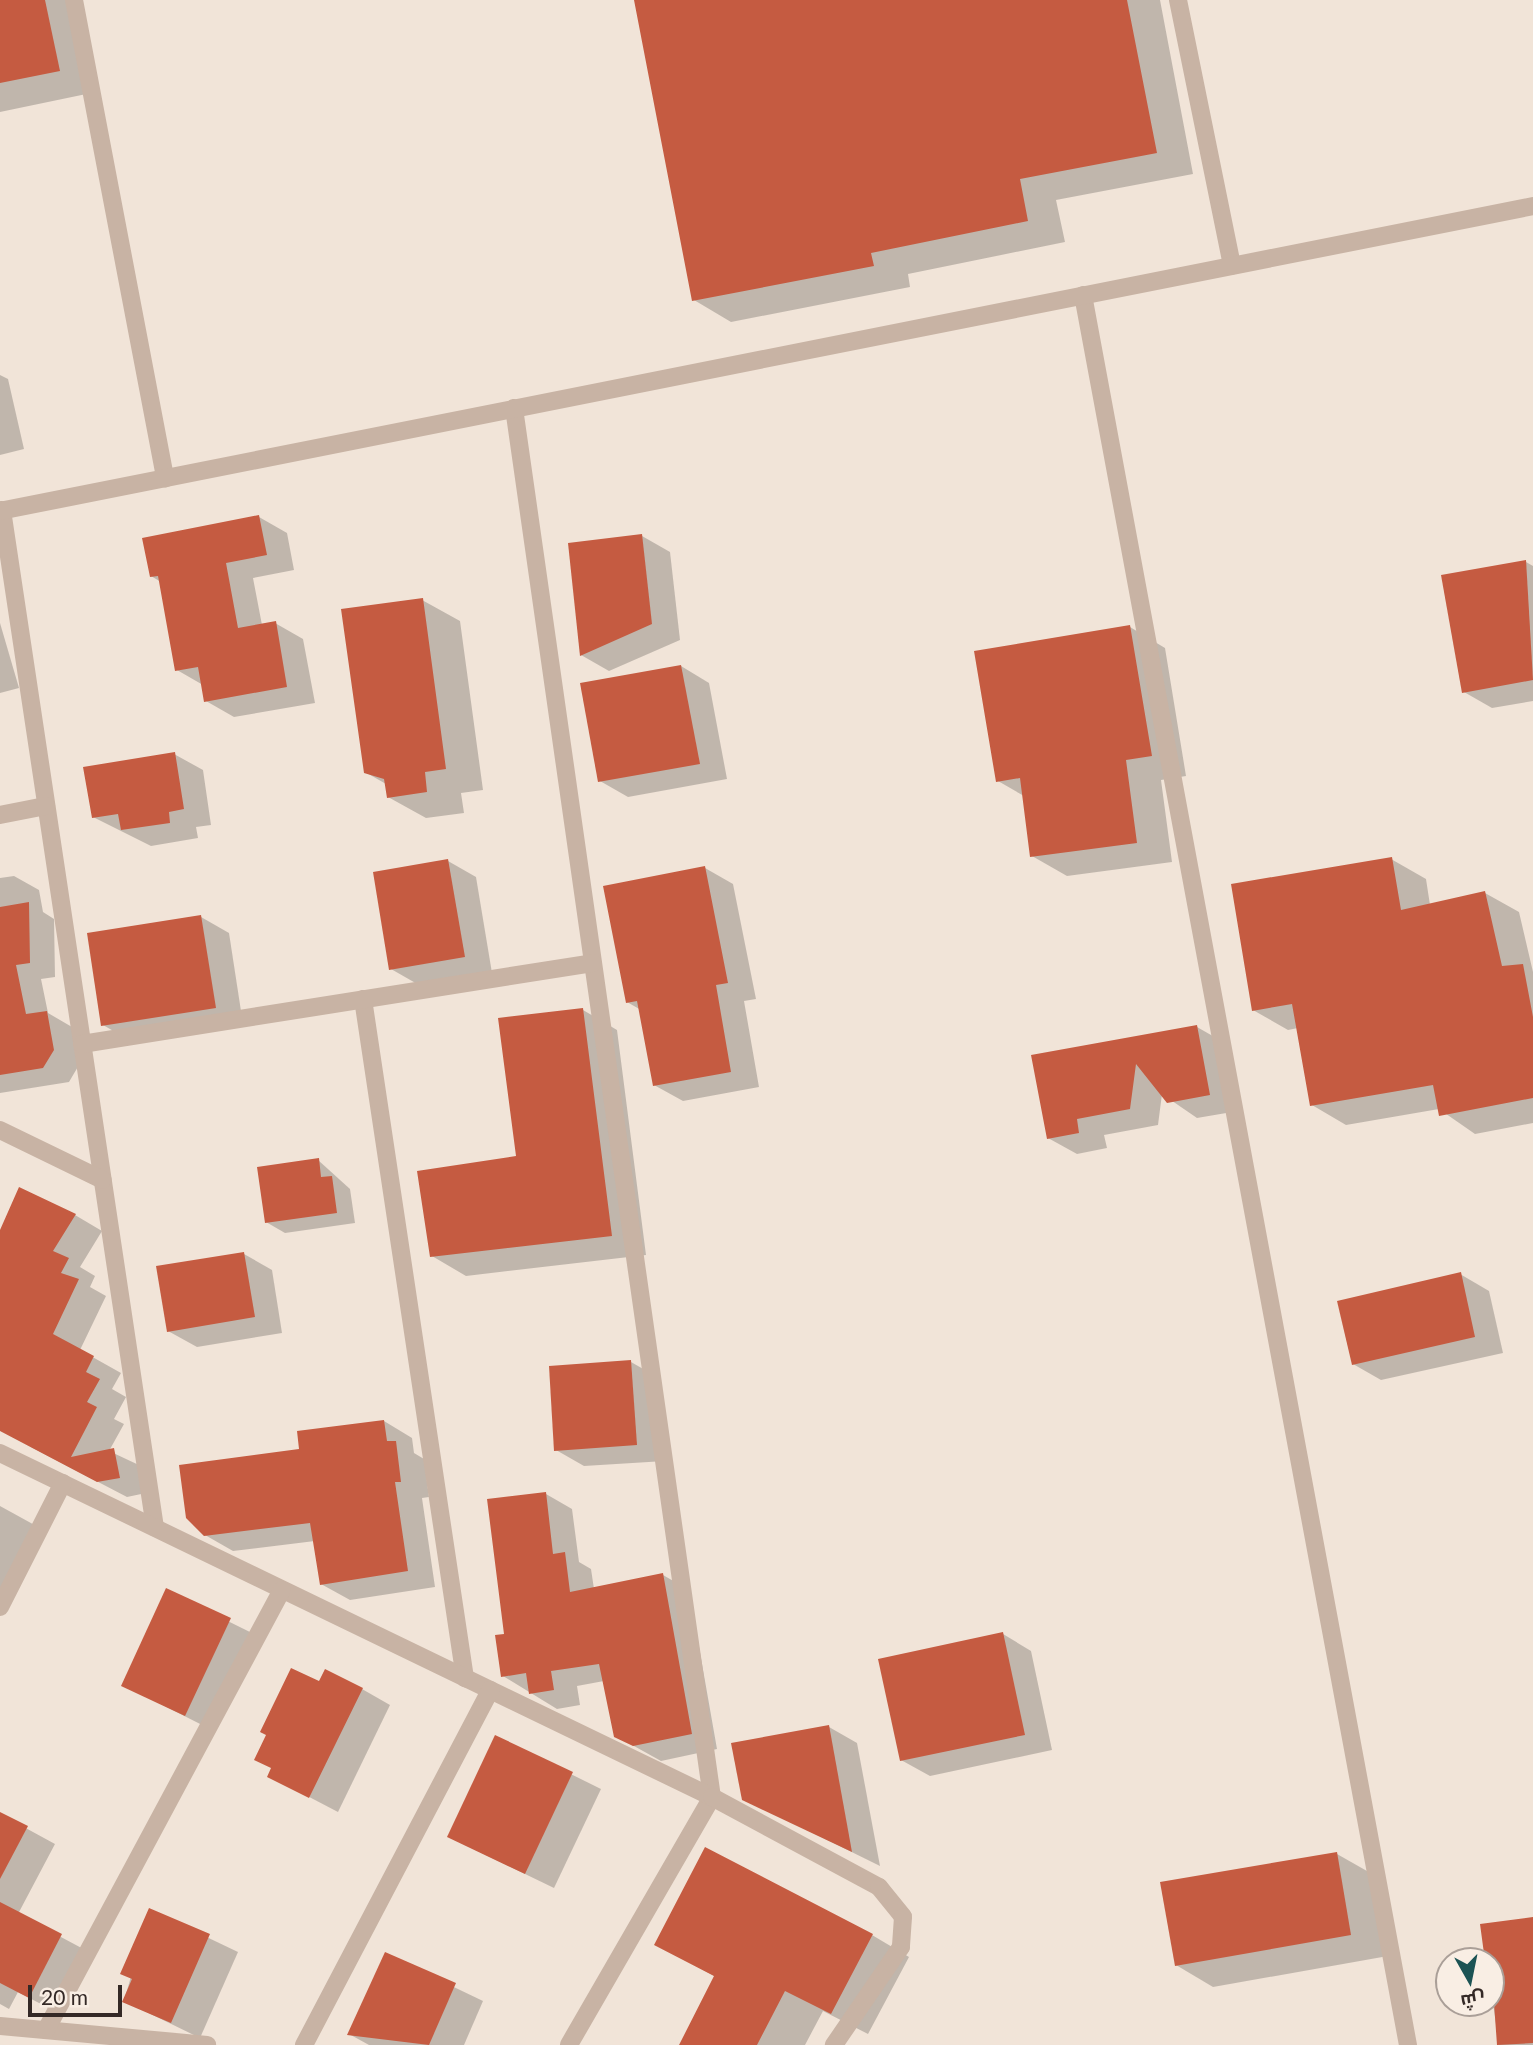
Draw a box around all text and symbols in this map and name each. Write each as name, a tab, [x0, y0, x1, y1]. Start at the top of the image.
north arrow	[1435, 1947, 1505, 2017]
scale bar	[32, 1972, 126, 2016]
text: 20 m	[41, 1984, 88, 2009]
text: ش	[1459, 1988, 1487, 2015]

